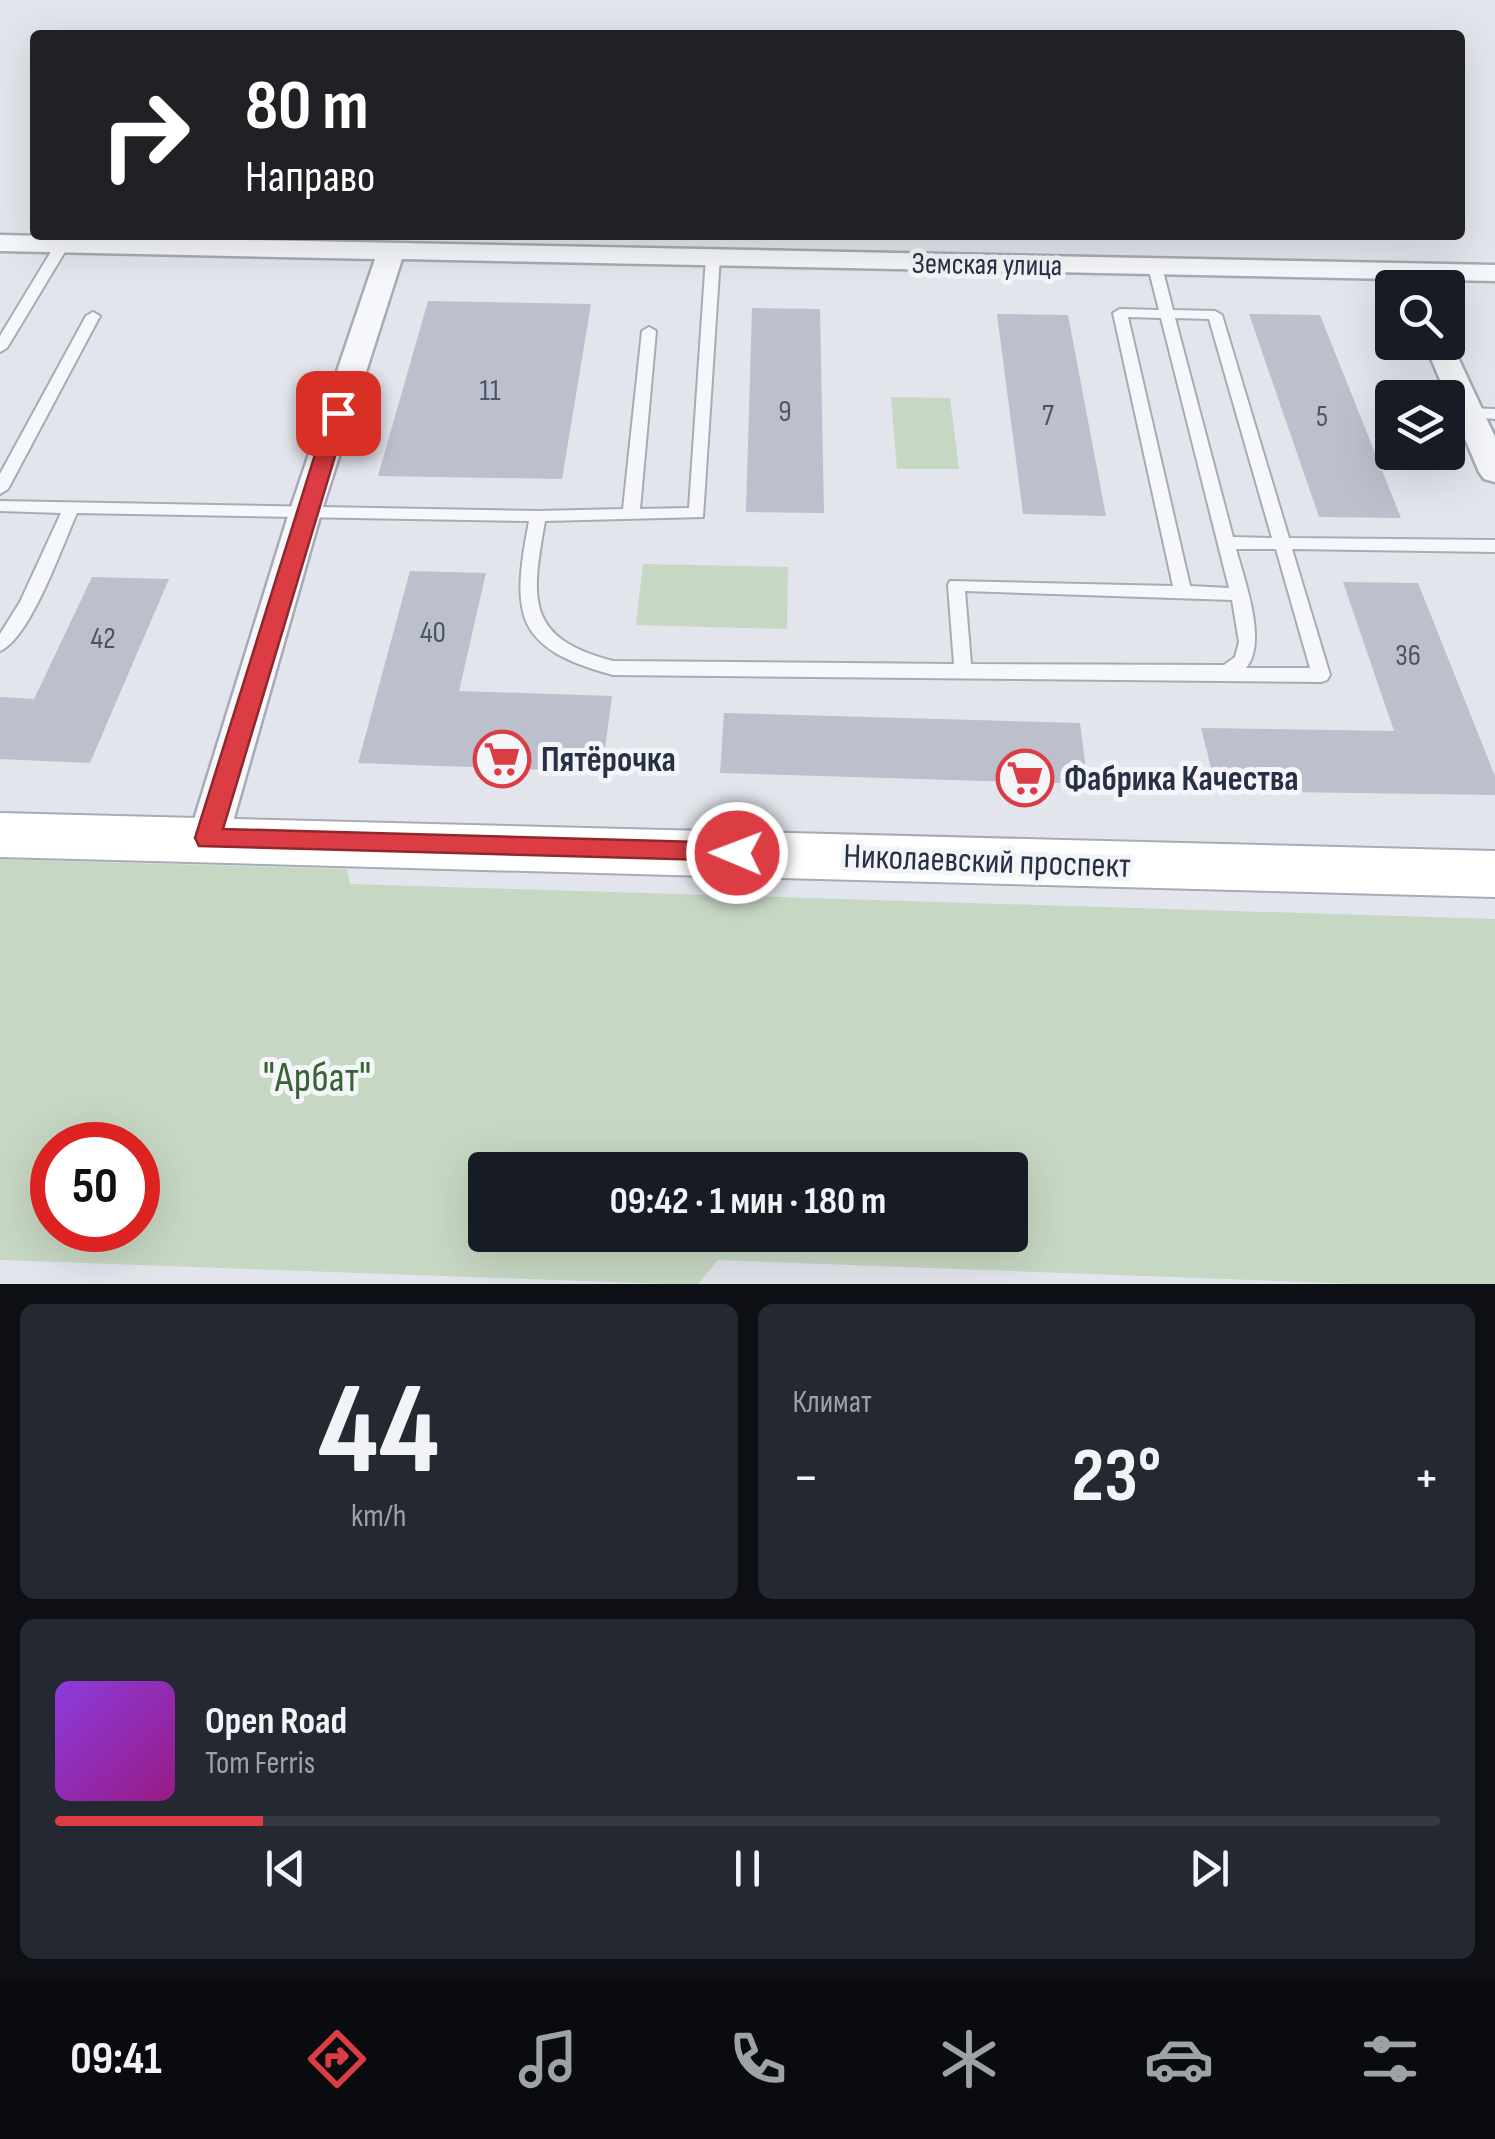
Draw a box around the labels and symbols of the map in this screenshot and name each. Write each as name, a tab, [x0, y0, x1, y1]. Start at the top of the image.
street label: Земская улица	[911, 246, 1063, 284]
pin	[296, 371, 381, 456]
house number: 11	[480, 373, 501, 409]
house number: 9	[778, 394, 792, 430]
house number: 7	[1042, 398, 1054, 434]
house number: 5	[1316, 399, 1328, 435]
house number: 40	[420, 615, 446, 651]
house number: 42	[90, 621, 116, 657]
house number: 36	[1395, 638, 1421, 674]
supermarket icon: Пятёрочка	[472, 729, 532, 789]
place label: Пятёрочка	[541, 739, 676, 782]
supermarket icon: Фабрика Качества	[995, 748, 1055, 808]
place label: Фабрика Качества	[1064, 758, 1299, 801]
position arrow	[685, 801, 789, 905]
street label: Николаевский проспект	[843, 835, 1132, 888]
park label: "Арбат"	[263, 1053, 371, 1104]
speed limit sign: 50	[30, 1122, 160, 1252]

